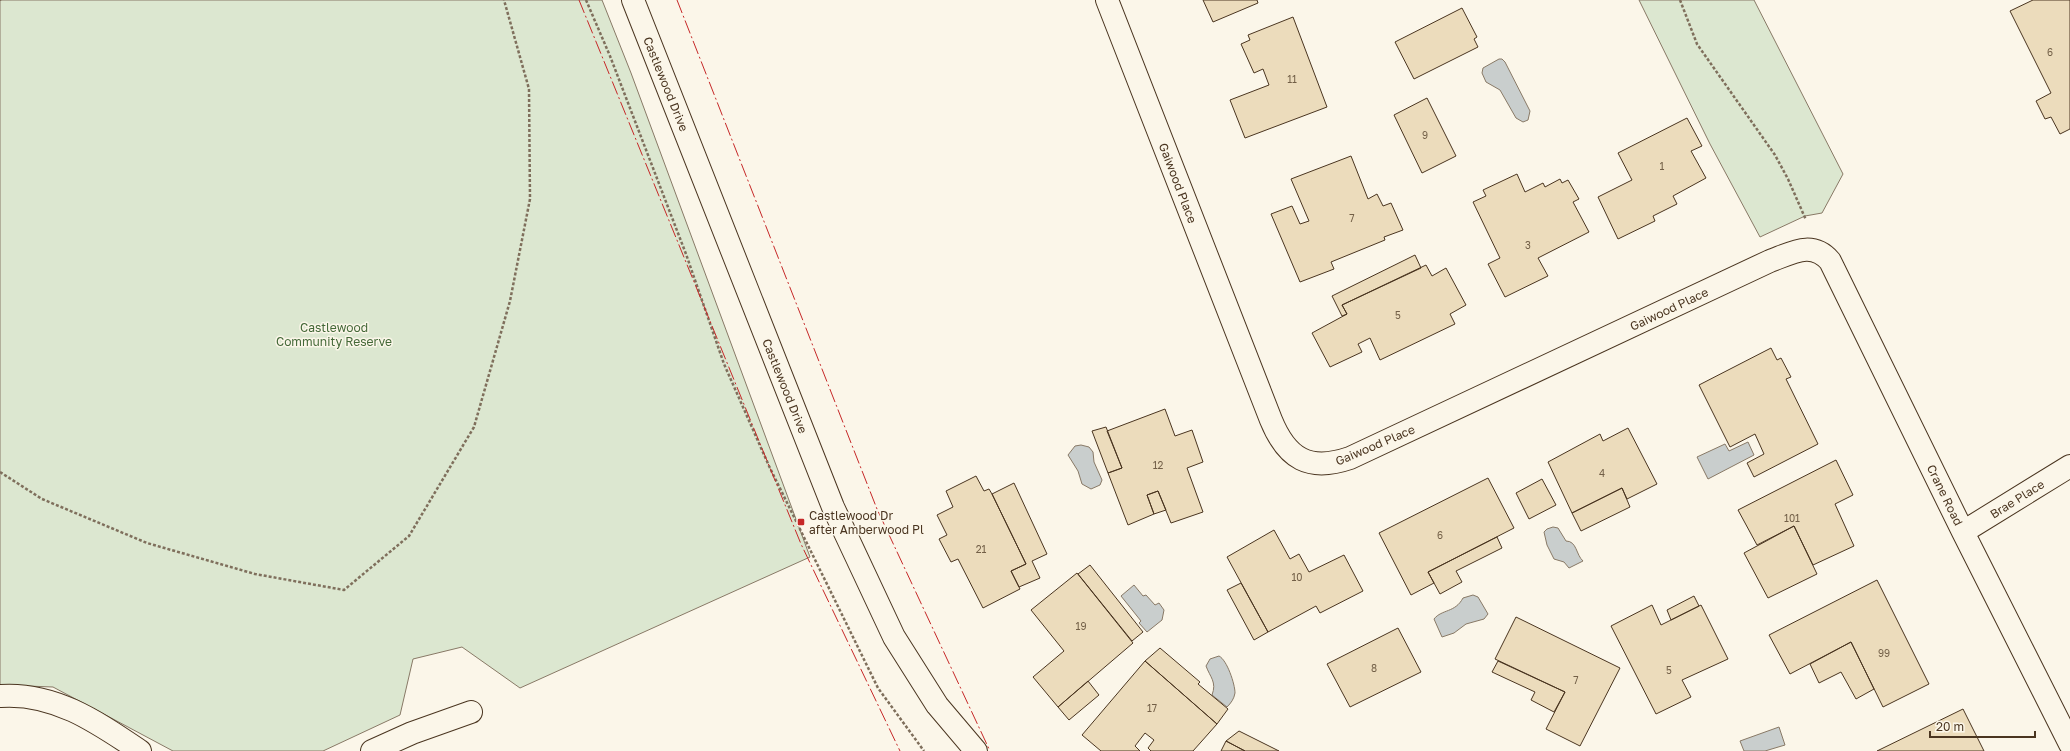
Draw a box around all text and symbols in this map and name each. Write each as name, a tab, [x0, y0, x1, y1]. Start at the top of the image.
street label: Castlewood Drive	[640, 34, 692, 134]
house number: 6	[2047, 46, 2053, 58]
house number: 11	[1287, 73, 1297, 85]
house number: 9	[1422, 129, 1428, 141]
street label: Gaiwood Place	[1156, 141, 1200, 225]
house number: 1	[1660, 160, 1665, 172]
house number: 7	[1349, 212, 1355, 224]
house number: 3	[1525, 239, 1531, 251]
street label: Gaiwood Place	[1627, 284, 1711, 334]
house number: 5	[1395, 309, 1401, 321]
park label: Castlewood Community Reserve	[276, 320, 392, 349]
street label: Castlewood Drive	[759, 336, 811, 436]
street label: Gaiwood Place	[1333, 422, 1417, 468]
house number: 12	[1153, 459, 1164, 471]
street label: Crane Road	[1924, 462, 1966, 528]
house number: 4	[1599, 467, 1605, 479]
street label: Brae Place	[1987, 476, 2047, 522]
place label: Castlewood Dr after Amberwood Pl	[809, 508, 924, 537]
house number: 101	[1784, 512, 1800, 524]
marker: Castlewood Dr after Amberwood Pl	[796, 517, 806, 527]
house number: 6	[1437, 529, 1443, 541]
house number: 21	[976, 543, 986, 555]
house number: 10	[1291, 571, 1303, 583]
house number: 19	[1076, 620, 1086, 632]
house number: 99	[1878, 647, 1890, 659]
house number: 8	[1371, 662, 1377, 674]
house number: 5	[1666, 664, 1672, 676]
house number: 7	[1573, 674, 1579, 686]
house number: 17	[1147, 702, 1157, 714]
scale bar	[1930, 713, 2035, 739]
text: 20 m	[1936, 719, 1964, 734]

